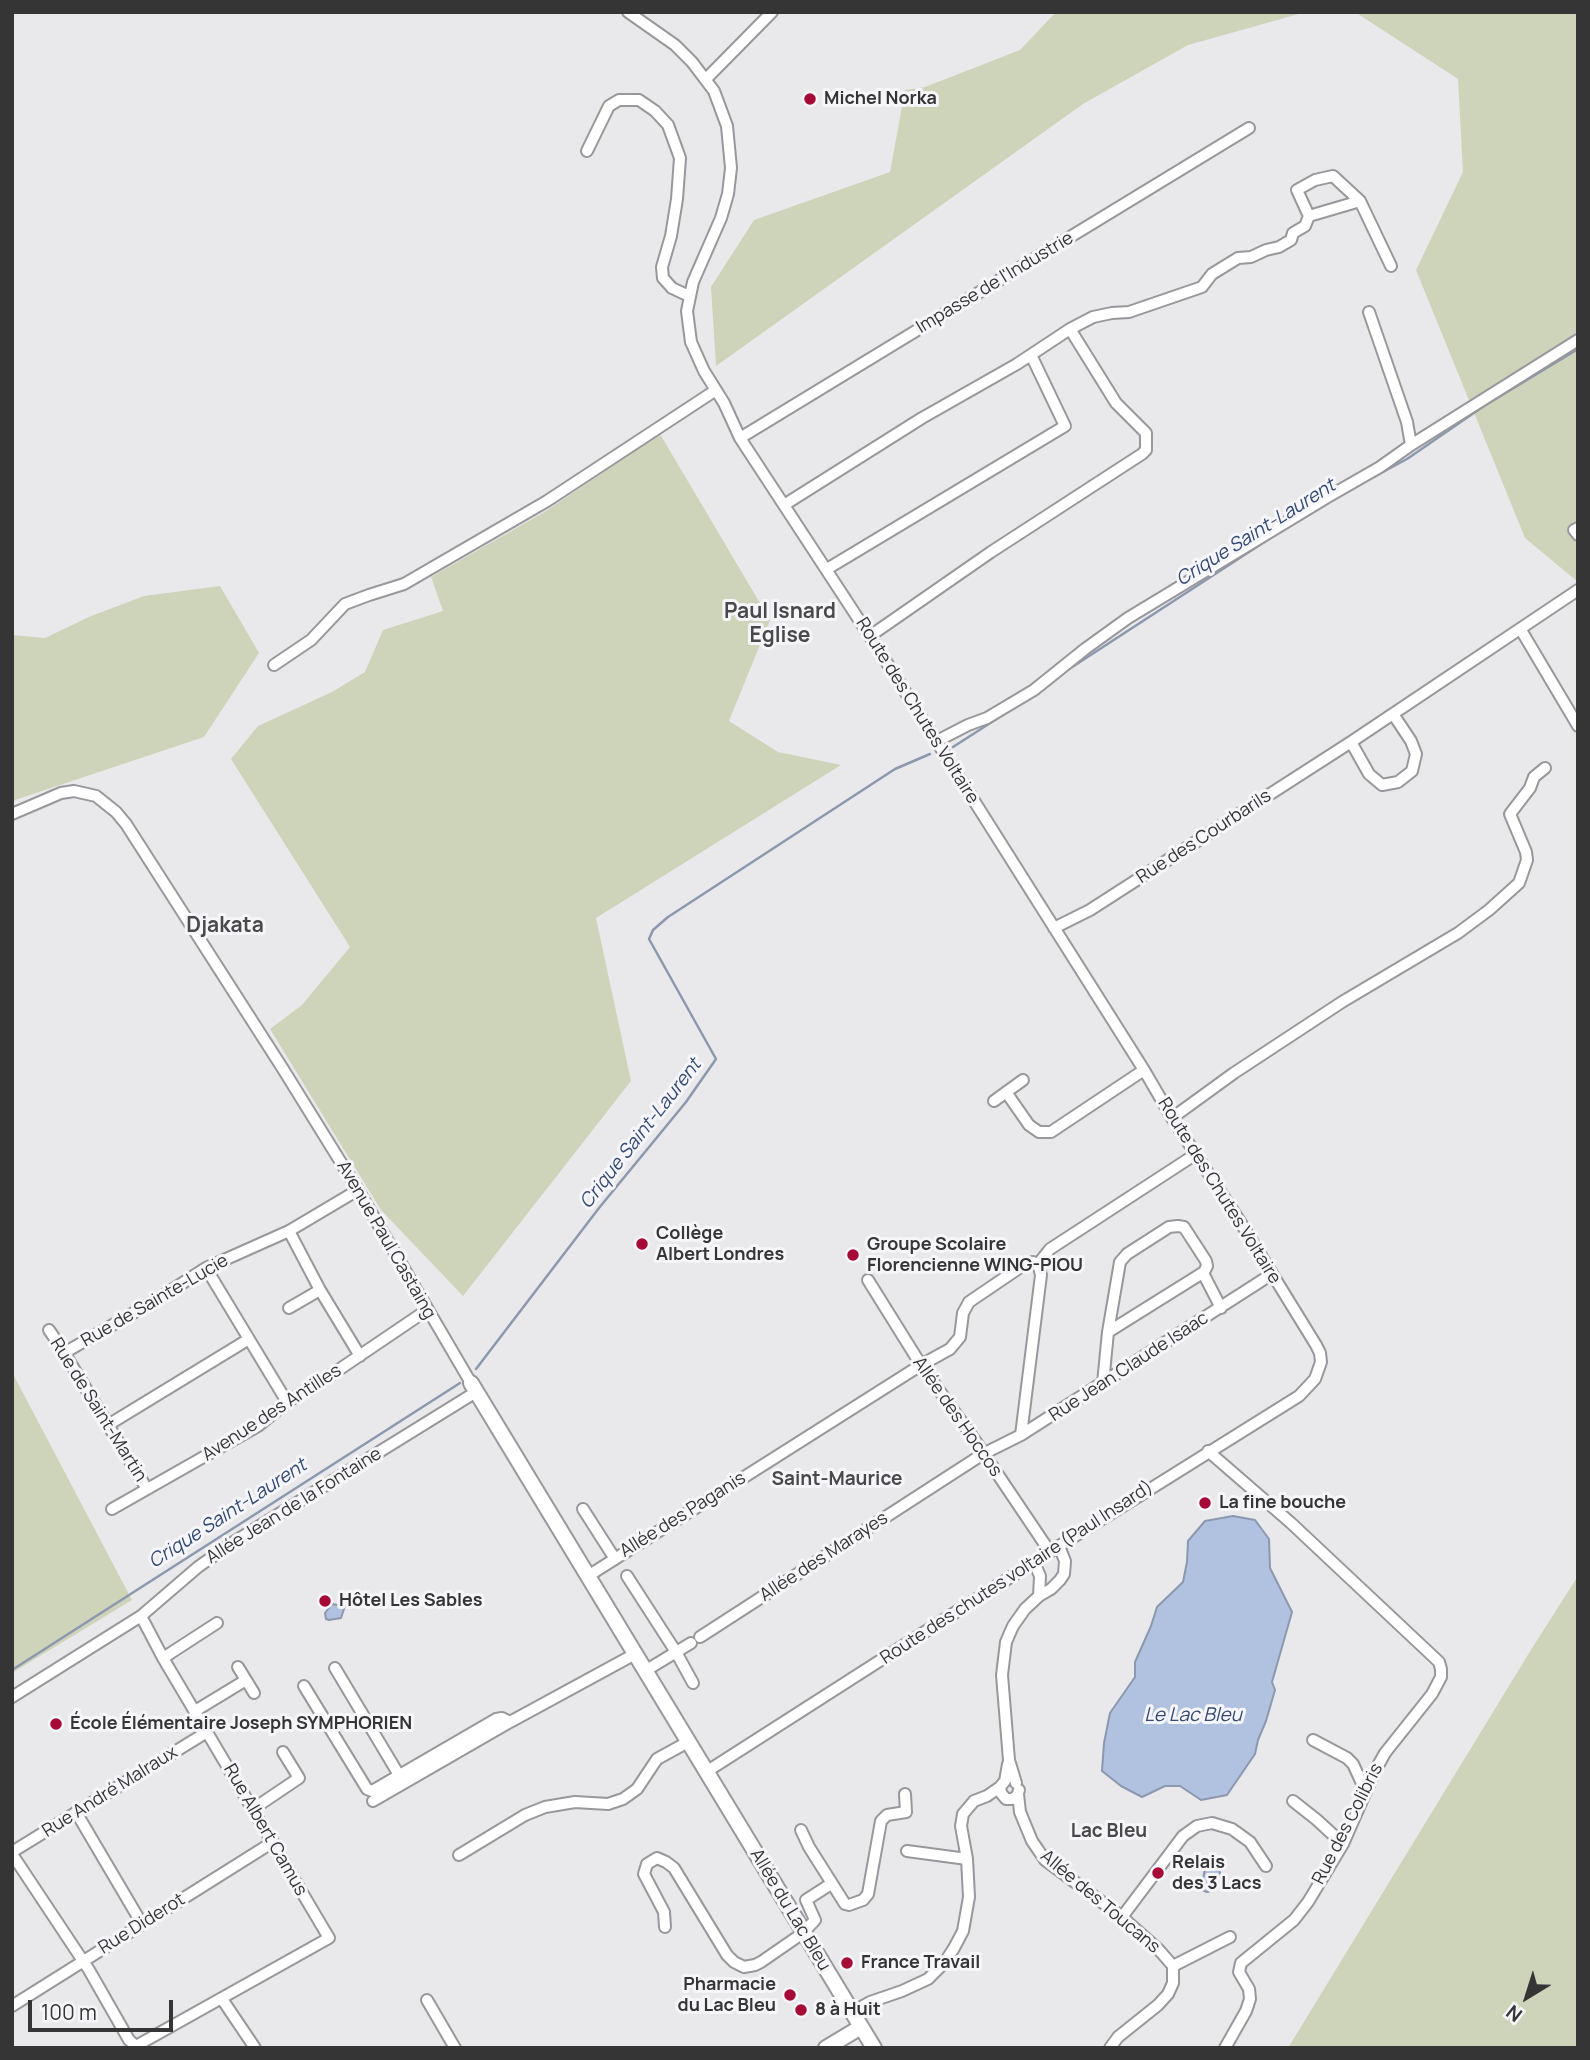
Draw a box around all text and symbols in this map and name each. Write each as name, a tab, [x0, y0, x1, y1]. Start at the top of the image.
place label: Michel Norka	[824, 88, 937, 110]
marker: Michel Norka	[802, 91, 818, 107]
street label: Impasse de l'Industrie	[913, 228, 1077, 338]
water label: Crique Saint-Laurent	[1172, 475, 1340, 591]
district label: Paul Isnard Eglise	[724, 599, 836, 649]
street label: Route des Chutes Voltaire	[851, 614, 983, 808]
street label: Rue des Courbarils	[1133, 785, 1275, 889]
district label: Djakata	[186, 913, 264, 939]
water label: Crique Saint-Laurent	[575, 1055, 707, 1213]
street label: Route des Chutes Voltaire	[1153, 1094, 1285, 1288]
street label: Avenue Paul Castaing	[332, 1157, 440, 1323]
place label: Collège Albert Londres	[656, 1223, 784, 1266]
place label: Groupe Scolaire Florencienne WING-PIOU	[867, 1234, 1083, 1276]
marker: Collège Albert Londres	[634, 1236, 650, 1252]
marker: Groupe Scolaire Florencienne WING-PIOU	[845, 1247, 861, 1263]
street label: Rue de Sainte-Lucie	[78, 1250, 232, 1352]
street label: Rue Jean Claude Isaac	[1045, 1307, 1213, 1427]
street label: Rue de Saint-Martin	[45, 1334, 151, 1486]
street label: Allée des Hoccos	[908, 1353, 1006, 1481]
street label: Avenue des Antilles	[198, 1360, 346, 1466]
street label: Allée Jean de la Fontaine	[202, 1443, 386, 1569]
water label: Crique Saint-Laurent	[145, 1454, 311, 1574]
street label: Allée des Paganis	[616, 1468, 750, 1562]
district label: Saint-Maurice	[772, 1469, 902, 1491]
street label: Route des chutes voltaire (Paul Insard)	[877, 1477, 1157, 1669]
place label: La fine bouche	[1219, 1492, 1346, 1514]
marker: La fine bouche	[1197, 1495, 1213, 1511]
street label: Allée des Marayes	[756, 1508, 892, 1606]
place label: Hôtel Les Sables	[339, 1590, 483, 1612]
marker: Hôtel Les Sables	[317, 1593, 333, 1609]
water label: Le Lac Bleu	[1144, 1705, 1242, 1727]
place label: École Élémentaire Joseph SYMPHORIEN	[70, 1713, 412, 1735]
marker: École Élémentaire Joseph SYMPHORIEN	[48, 1716, 64, 1732]
street label: Rue André Malraux	[39, 1742, 181, 1842]
street label: Rue Albert Camus	[219, 1760, 311, 1900]
street label: Rue des Colibris	[1308, 1760, 1388, 1888]
district label: Lac Bleu	[1071, 1821, 1147, 1843]
street label: Allée du Lac Bleu	[745, 1845, 835, 1975]
street label: Allée des Toucans	[1036, 1846, 1164, 1958]
place label: Relais des 3 Lacs	[1172, 1852, 1261, 1895]
marker: Relais des 3 Lacs	[1150, 1865, 1166, 1881]
street label: Rue Diderot	[95, 1889, 189, 1959]
place label: France Travail	[861, 1952, 980, 1974]
marker: France Travail	[839, 1955, 855, 1971]
north arrow	[1492, 1962, 1562, 2032]
place label: Pharmacie du Lac Bleu	[678, 1974, 776, 2016]
scale bar	[32, 1986, 177, 2030]
marker: Pharmacie du Lac Bleu	[782, 1987, 798, 2003]
text: 100 m	[41, 1998, 97, 2026]
place label: 8 à Huit	[815, 1999, 881, 2021]
text: N	[1501, 1999, 1527, 2028]
marker: 8 à Huit	[793, 2002, 809, 2018]

